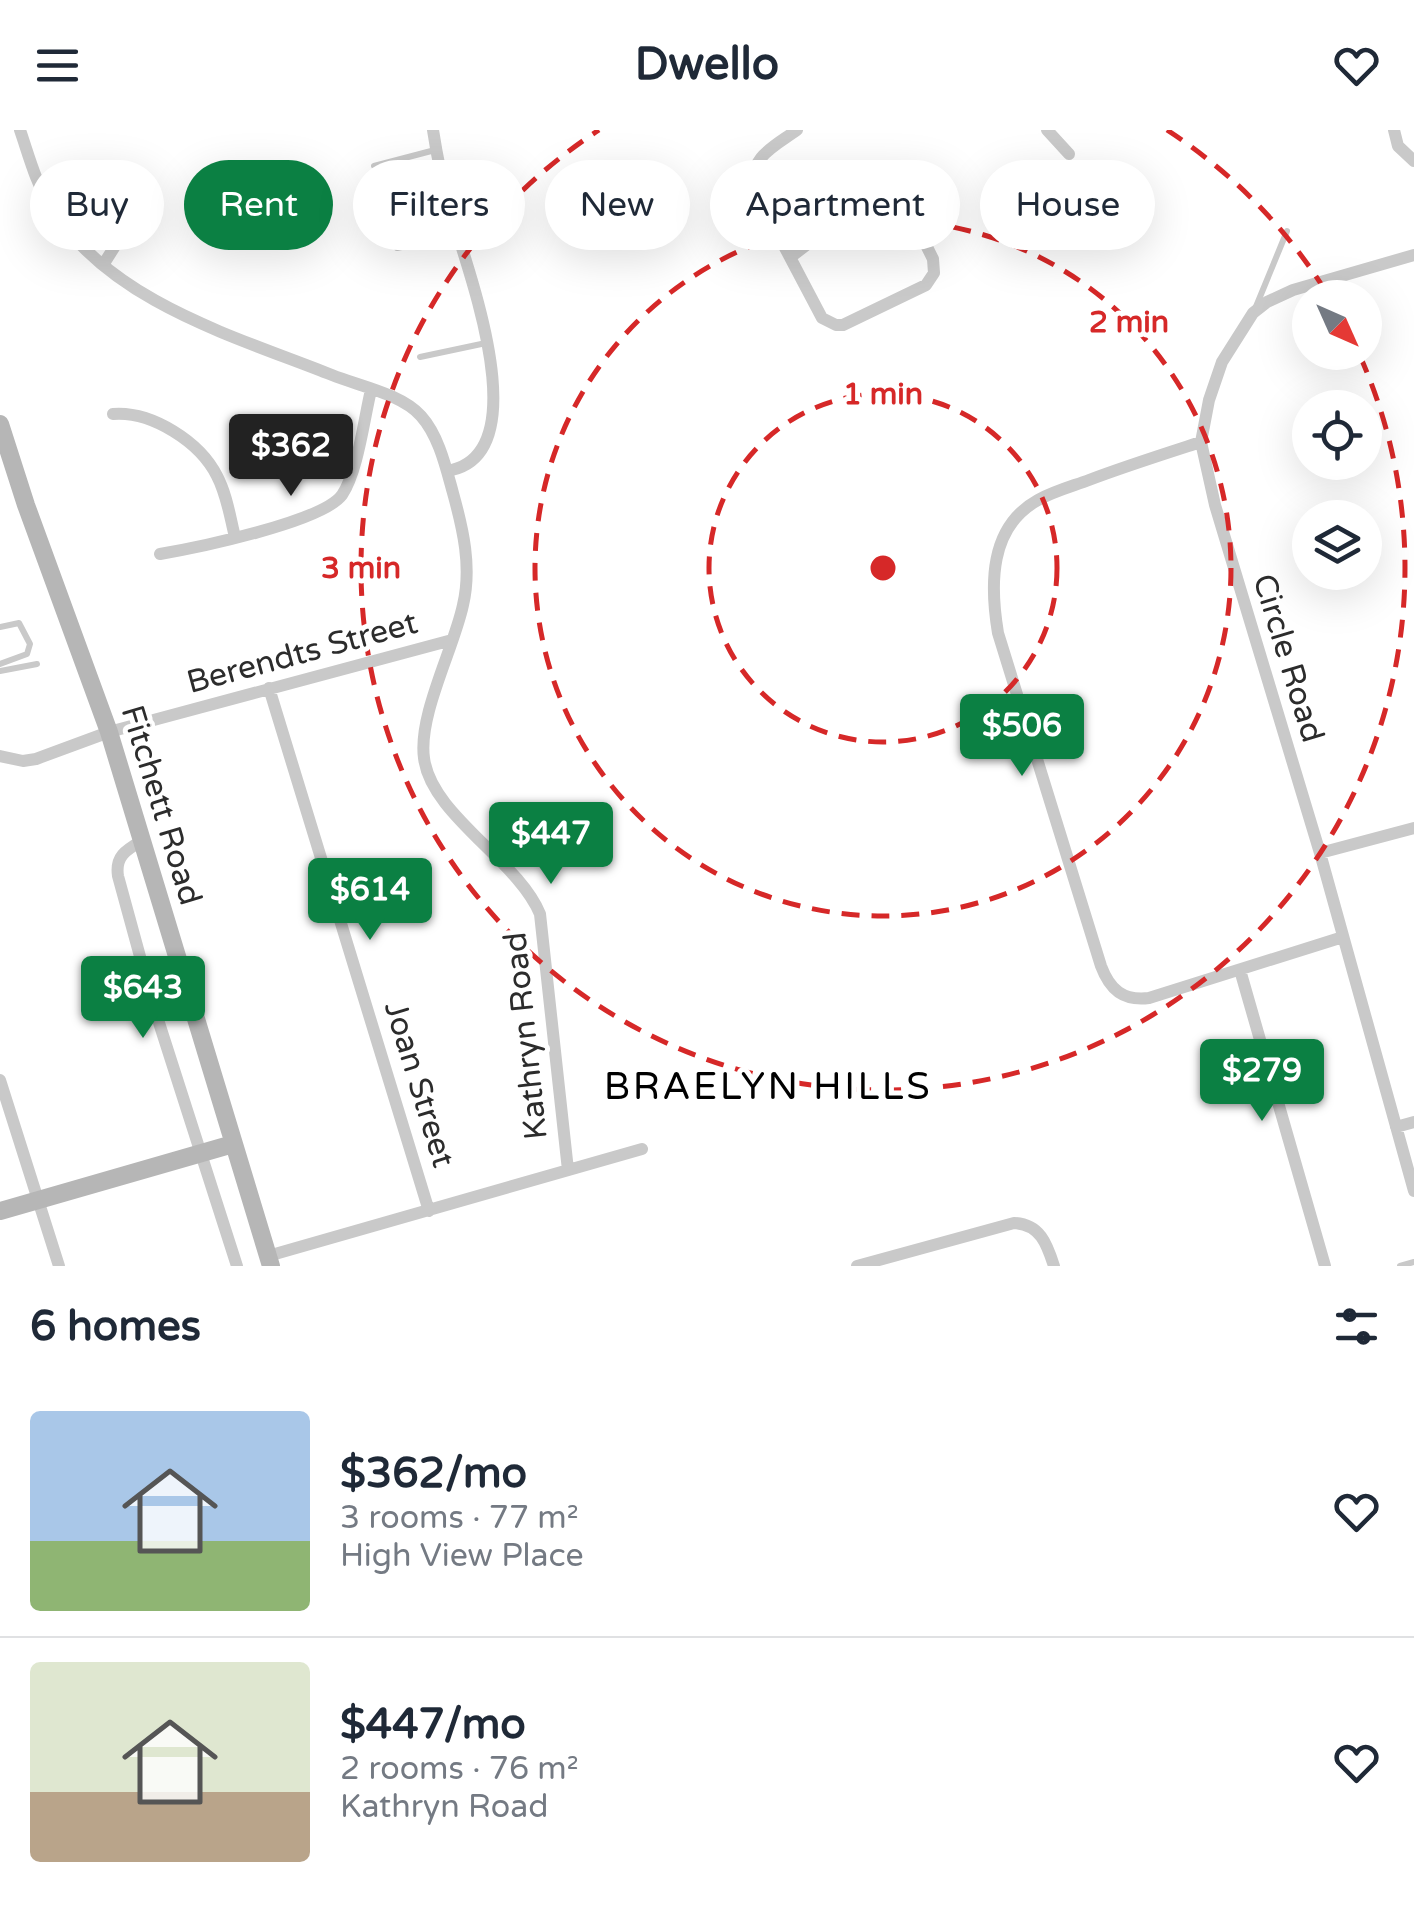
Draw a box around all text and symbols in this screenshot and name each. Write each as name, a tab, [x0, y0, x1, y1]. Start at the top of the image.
icon: menu	[30, 38, 85, 93]
text: Dwello	[635, 38, 779, 92]
icon: heart	[1329, 38, 1384, 93]
chip: Buy	[30, 160, 164, 250]
chip: Rent	[184, 160, 333, 250]
chip: Filters	[353, 160, 525, 250]
chip: New	[545, 160, 690, 250]
chip: Apartment	[710, 160, 960, 250]
chip: House	[980, 160, 1155, 250]
north arrow	[1292, 280, 1382, 370]
map controls	[1292, 280, 1382, 590]
text: 2 min	[1089, 304, 1169, 341]
text: 1 min	[843, 376, 923, 413]
button: locate	[1292, 390, 1382, 480]
pin: $362	[232, 414, 350, 499]
text: $362	[251, 427, 331, 465]
button: layers	[1292, 500, 1382, 590]
text: 3 min	[321, 550, 401, 587]
centre of rings	[865, 550, 901, 586]
street label: Circle Road	[1244, 570, 1332, 747]
street label: Berendts Street	[183, 604, 422, 702]
pin: $506	[963, 694, 1081, 779]
street label: Fitchett Road	[113, 701, 209, 910]
text: $506	[982, 707, 1062, 745]
pin: $447	[492, 802, 610, 887]
text: $447	[511, 815, 591, 853]
pin: $614	[311, 858, 429, 943]
text: $614	[330, 871, 410, 909]
street label: Kathryn Road	[496, 930, 556, 1142]
pin: $643	[84, 956, 202, 1041]
text: $643	[103, 969, 183, 1007]
street label: Joan Street	[376, 997, 462, 1172]
pin: $279	[1203, 1039, 1321, 1124]
text: $279	[1222, 1052, 1302, 1090]
district label: BRAELYN HILLS	[604, 1064, 932, 1110]
icon: filters	[1329, 1299, 1384, 1354]
text: 6 homes	[30, 1301, 201, 1352]
text: $362/mo	[340, 1448, 527, 1499]
icon: home	[110, 1451, 230, 1571]
icon: heart	[1329, 1484, 1384, 1539]
text: 3 rooms · 77 m²	[340, 1499, 579, 1537]
text: High View Place	[340, 1537, 584, 1575]
text: $447/mo	[340, 1699, 526, 1750]
icon: home	[110, 1702, 230, 1822]
icon: heart	[1329, 1735, 1384, 1790]
text: 2 rooms · 76 m²	[340, 1750, 579, 1788]
text: Kathryn Road	[340, 1788, 548, 1826]

